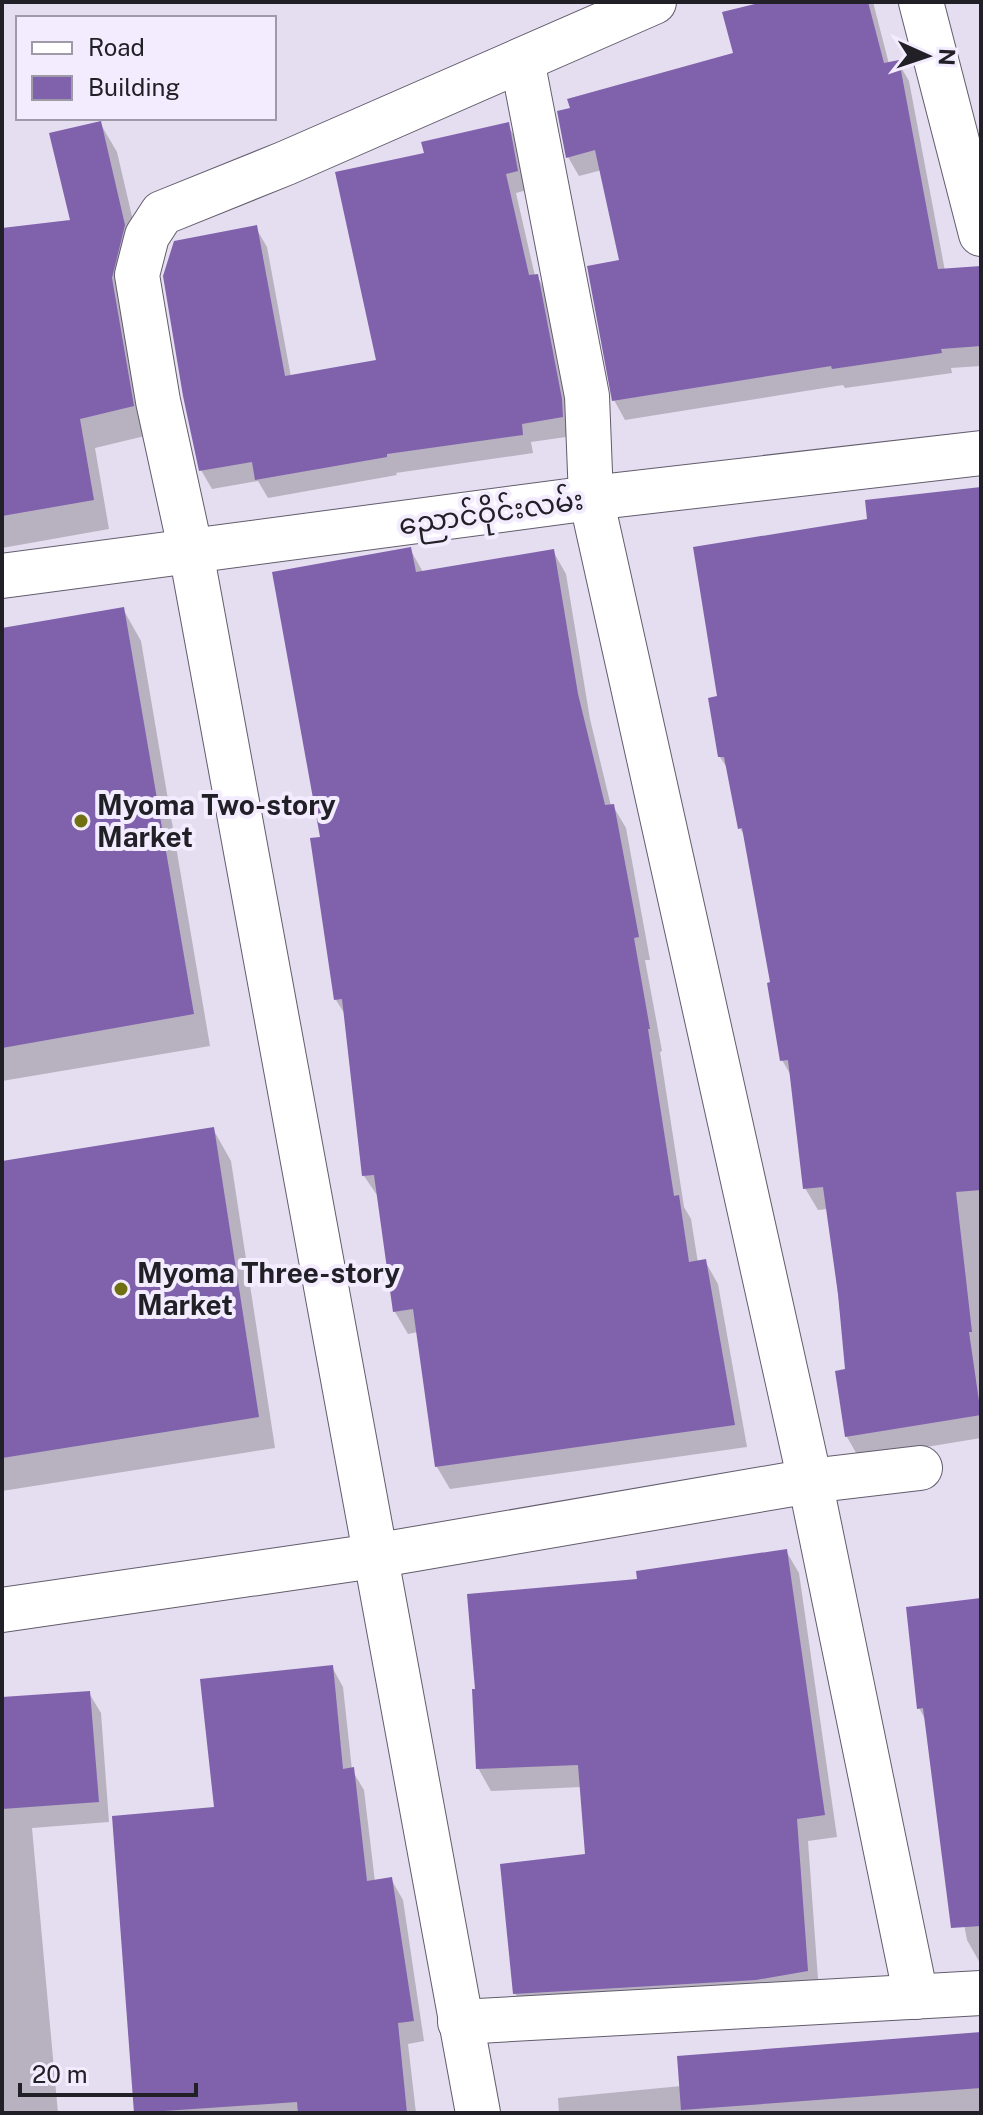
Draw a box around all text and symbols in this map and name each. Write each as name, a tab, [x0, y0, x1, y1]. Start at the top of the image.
legend	[16, 16, 276, 120]
north arrow	[887, 16, 967, 96]
text: Road	[88, 33, 145, 61]
text: N	[934, 48, 960, 66]
text: Building	[88, 73, 180, 101]
street label: ညောင်ဝိုင်းလမ်း	[396, 481, 586, 548]
place label: Myoma Two-story Market	[97, 788, 336, 853]
marker: Myoma Two-story Market	[72, 812, 90, 830]
place label: Myoma Three-story Market	[137, 1256, 400, 1321]
marker: Myoma Three-story Market	[112, 1280, 130, 1298]
scale bar	[20, 2047, 196, 2097]
text: 20 m	[32, 2060, 88, 2088]

